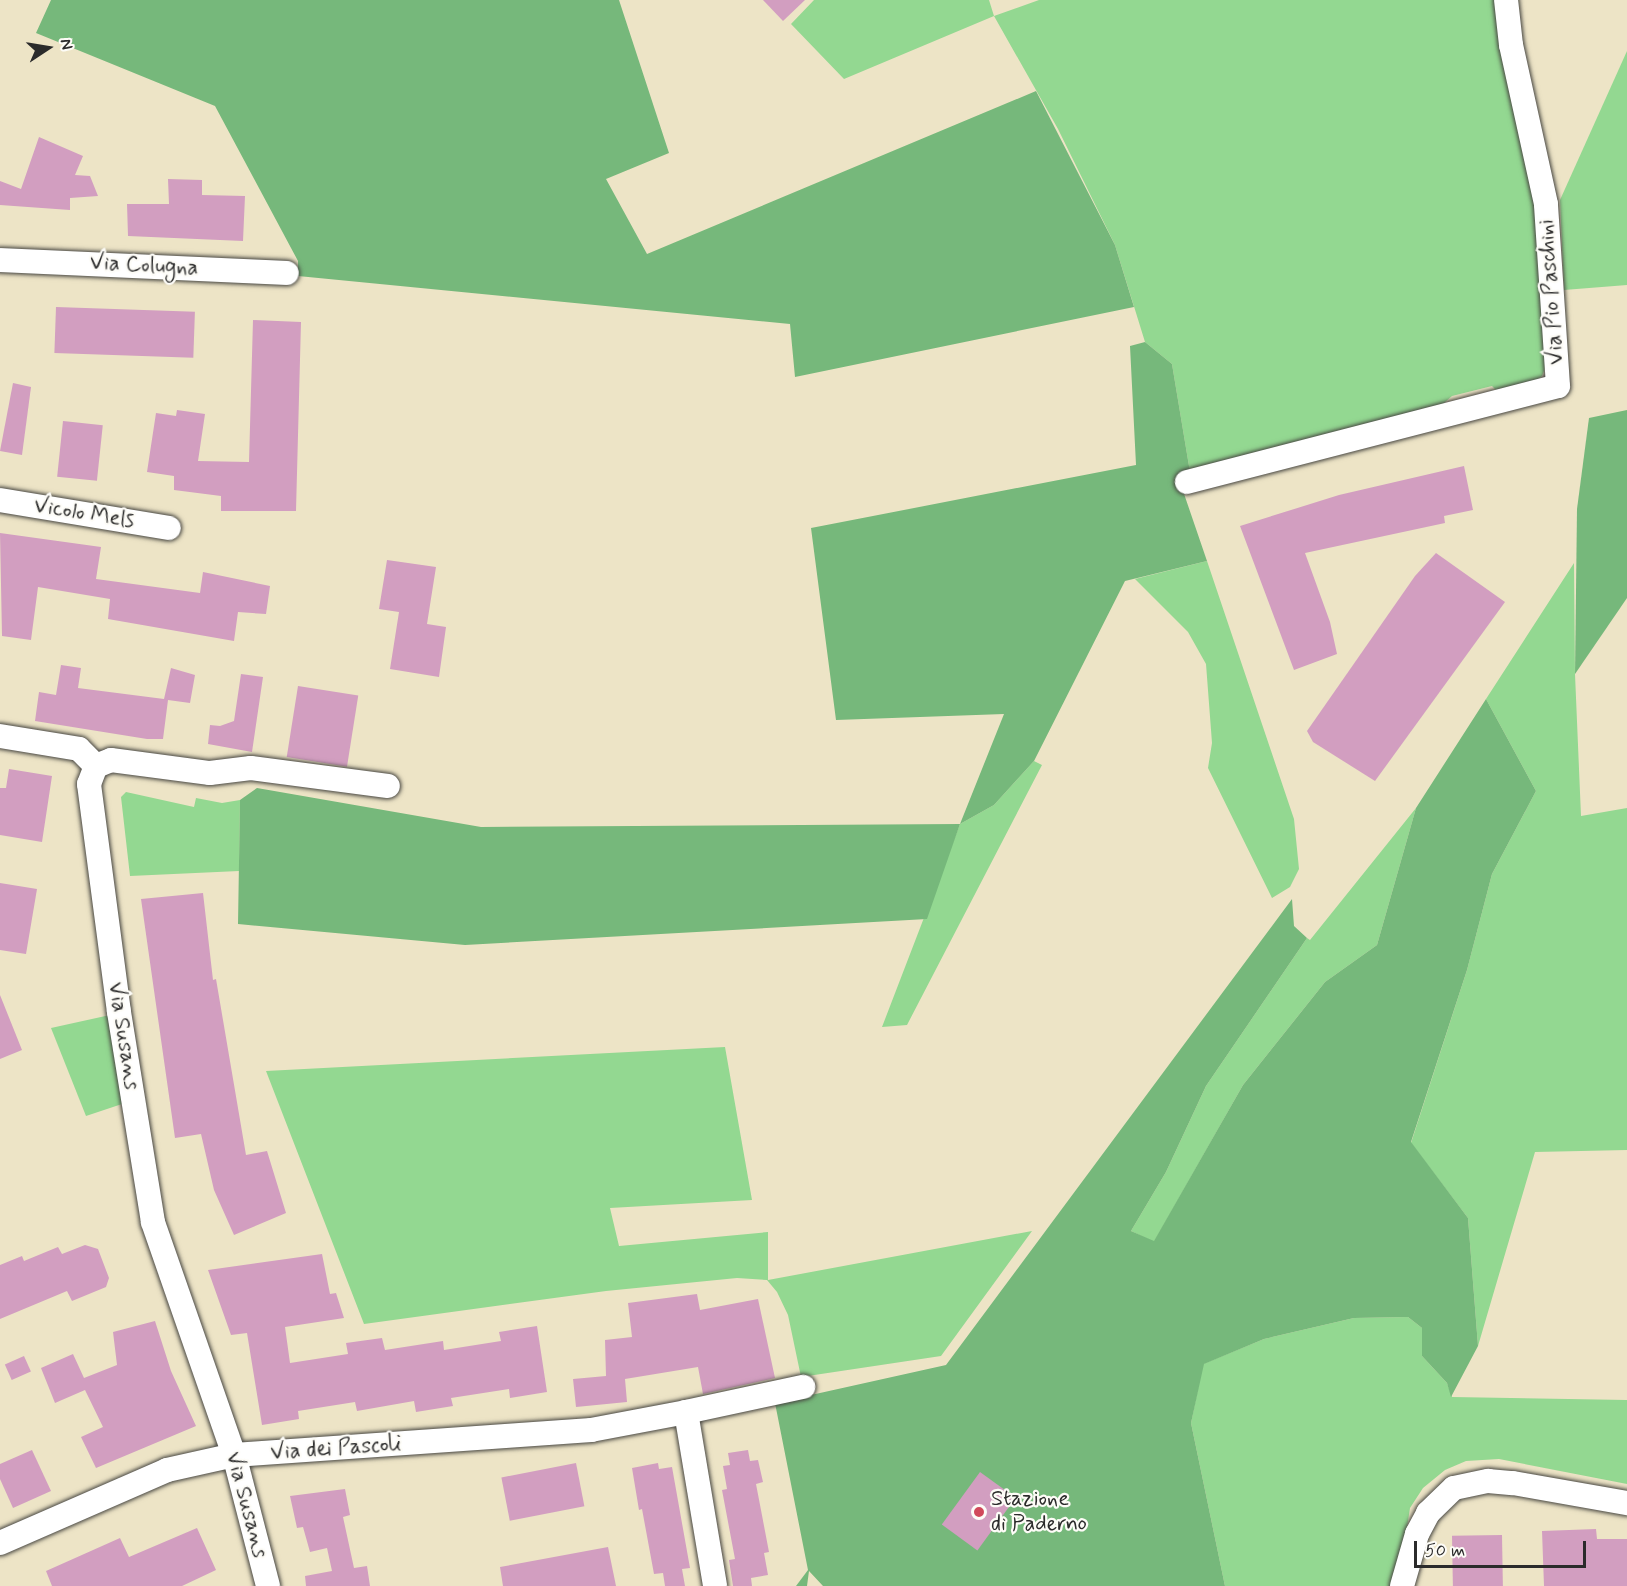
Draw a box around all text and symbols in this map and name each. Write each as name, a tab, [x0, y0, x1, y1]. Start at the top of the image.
north arrow	[18, 18, 78, 78]
text: N	[55, 37, 77, 52]
street label: Via Pio Paschini	[1534, 219, 1570, 365]
street label: Via Colugna	[89, 250, 199, 282]
street label: Vicolo Mels	[32, 493, 136, 535]
street label: Via Susans	[102, 982, 144, 1090]
street label: Via dei Pascoli	[270, 1431, 402, 1467]
street label: Via Susans	[220, 1450, 272, 1560]
place label: Stazione di Paderno	[991, 1486, 1086, 1538]
marker: Stazione di Paderno	[972, 1505, 986, 1519]
scale bar	[1417, 1529, 1590, 1567]
text: 50 m	[1425, 1539, 1465, 1563]

